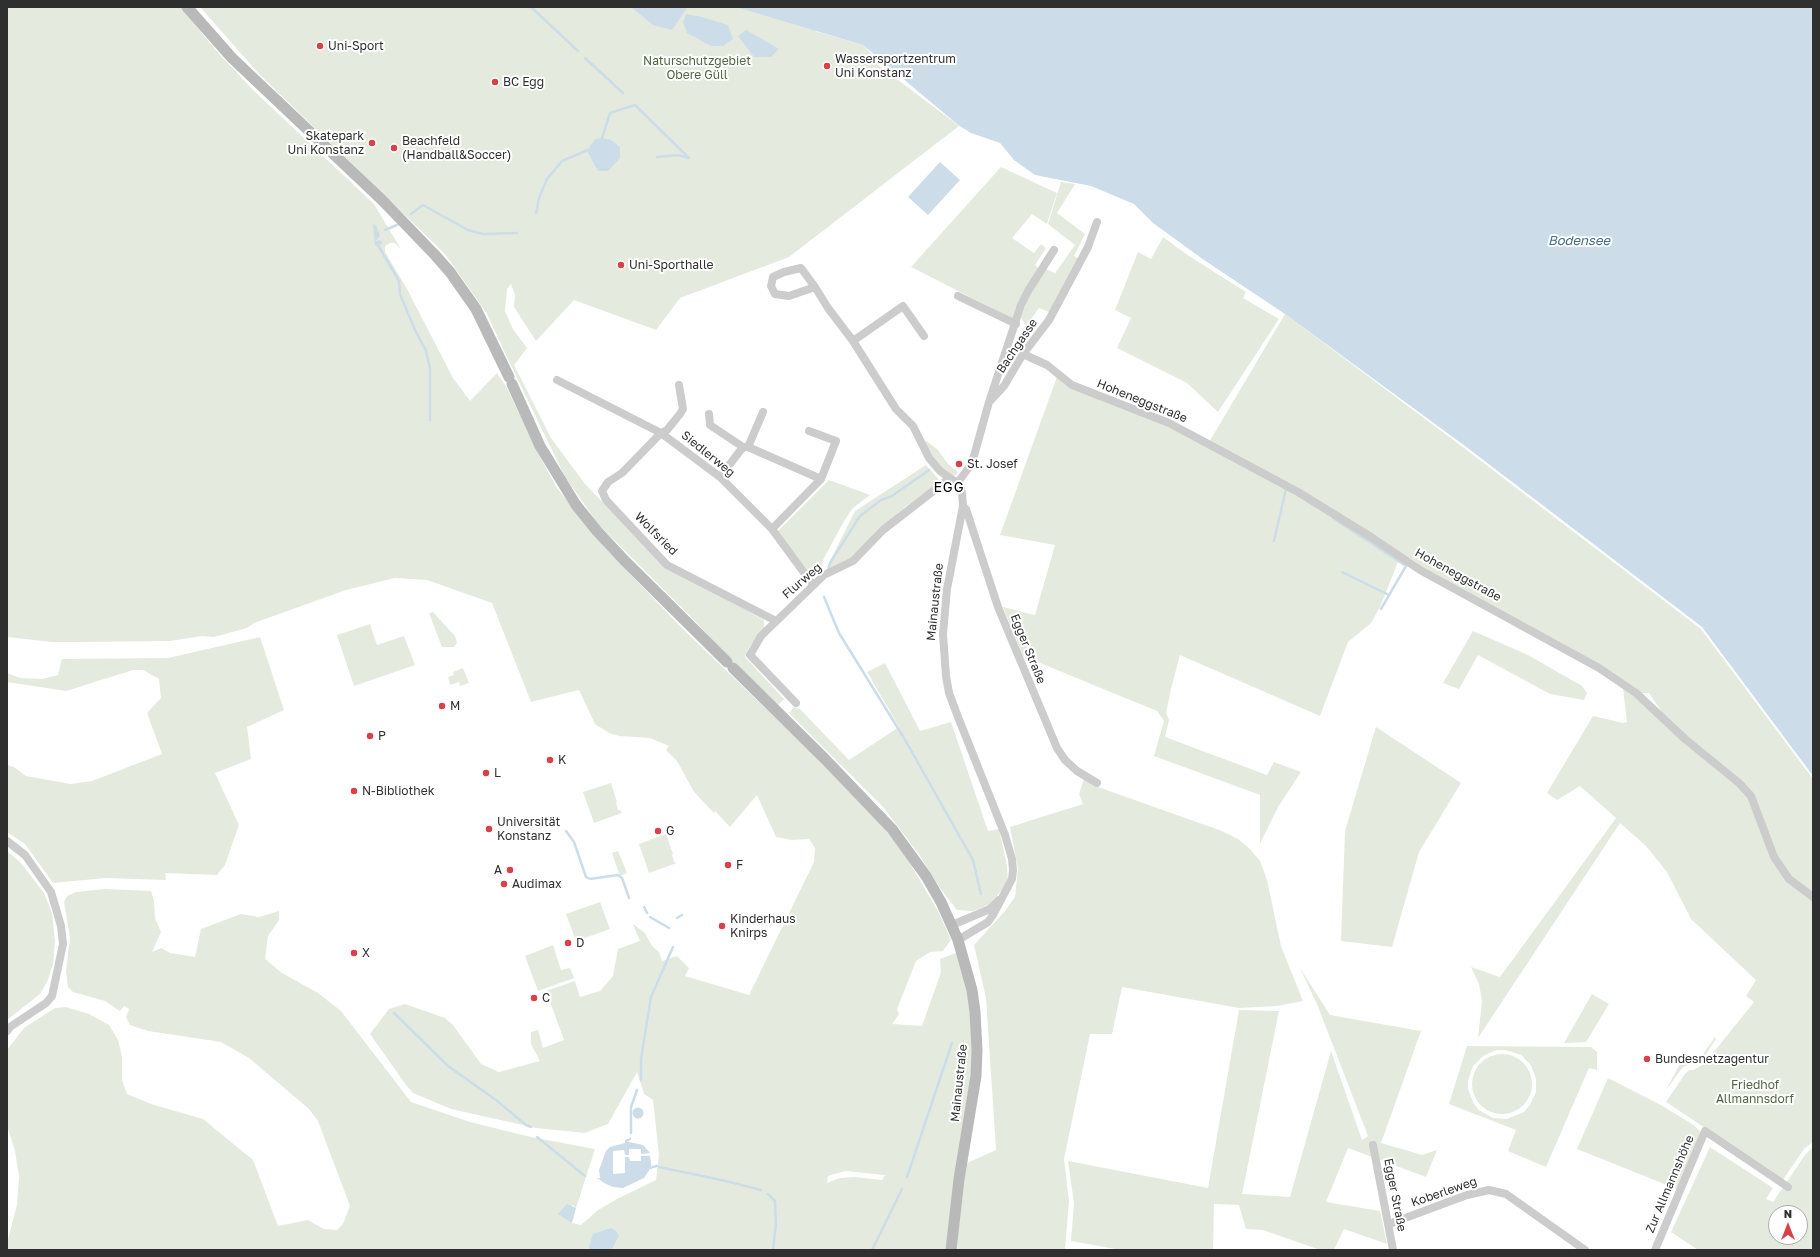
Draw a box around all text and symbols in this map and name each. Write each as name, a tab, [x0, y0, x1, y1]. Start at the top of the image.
place label: Uni-Sport	[328, 39, 384, 53]
marker: Uni-Sport	[315, 41, 325, 51]
place label: Wassersportzentrum Uni Konstanz	[835, 52, 956, 80]
park label: Naturschutzgebiet Obere Güll	[643, 54, 751, 82]
marker: Wassersportzentrum Uni Konstanz	[822, 61, 832, 71]
place label: BC Egg	[503, 75, 544, 89]
marker: BC Egg	[490, 77, 500, 87]
place label: Skatepark Uni Konstanz	[288, 129, 364, 157]
place label: Beachfeld (Handball&Soccer)	[402, 134, 511, 162]
marker: Skatepark Uni Konstanz	[367, 138, 377, 148]
marker: Beachfeld (Handball&Soccer)	[389, 143, 399, 153]
water label: Bodensee	[1548, 233, 1610, 249]
place label: Uni-Sporthalle	[629, 258, 714, 272]
marker: Uni-Sporthalle	[616, 260, 626, 270]
street label: Bachgasse	[994, 316, 1040, 376]
street label: Hoheneggstraße	[1095, 376, 1189, 426]
street label: Siedlerweg	[678, 428, 738, 480]
place label: St. Josef	[967, 457, 1018, 471]
marker: St. Josef	[954, 459, 964, 469]
district label: EGG	[933, 480, 965, 496]
street label: Wolfsried	[632, 510, 680, 558]
street label: Hoheneggstraße	[1412, 545, 1504, 605]
street label: Flurweg	[780, 560, 824, 602]
street label: Mainaustraße	[924, 562, 946, 642]
street label: Egger Straße	[1007, 612, 1049, 686]
place label: M	[450, 699, 460, 713]
marker: M	[437, 701, 447, 711]
place label: P	[378, 729, 386, 743]
marker: P	[365, 731, 375, 741]
place label: K	[558, 753, 566, 767]
marker: K	[545, 755, 555, 765]
place label: L	[494, 766, 501, 780]
marker: L	[481, 768, 491, 778]
place label: N-Bibliothek	[362, 784, 434, 798]
marker: N-Bibliothek	[349, 786, 359, 796]
place label: Universität Konstanz	[497, 815, 560, 843]
marker: Universität Konstanz	[484, 824, 494, 834]
place label: G	[666, 824, 674, 838]
marker: G	[653, 826, 663, 836]
place label: F	[736, 858, 743, 872]
marker: F	[723, 860, 733, 870]
place label: A	[494, 863, 502, 877]
marker: A	[505, 865, 515, 875]
place label: Audimax	[512, 877, 562, 891]
marker: Audimax	[499, 879, 509, 889]
place label: Kinderhaus Knirps	[730, 912, 796, 940]
marker: Kinderhaus Knirps	[717, 921, 727, 931]
place label: D	[576, 936, 584, 950]
marker: D	[563, 938, 573, 948]
place label: X	[362, 946, 370, 960]
marker: X	[349, 948, 359, 958]
place label: C	[542, 991, 550, 1005]
marker: C	[529, 993, 539, 1003]
street label: Mainaustraße	[948, 1043, 970, 1123]
place label: Bundesnetzagentur	[1655, 1052, 1769, 1066]
marker: Bundesnetzagentur	[1642, 1054, 1652, 1064]
park label: Friedhof Allmannsdorf	[1716, 1078, 1794, 1106]
street label: Zur Allmannshöhe	[1643, 1133, 1697, 1235]
street label: Egger Straße	[1381, 1157, 1409, 1233]
street label: Koberleweg	[1409, 1174, 1479, 1210]
north arrow	[1768, 1205, 1808, 1245]
text: N	[1784, 1207, 1792, 1220]

